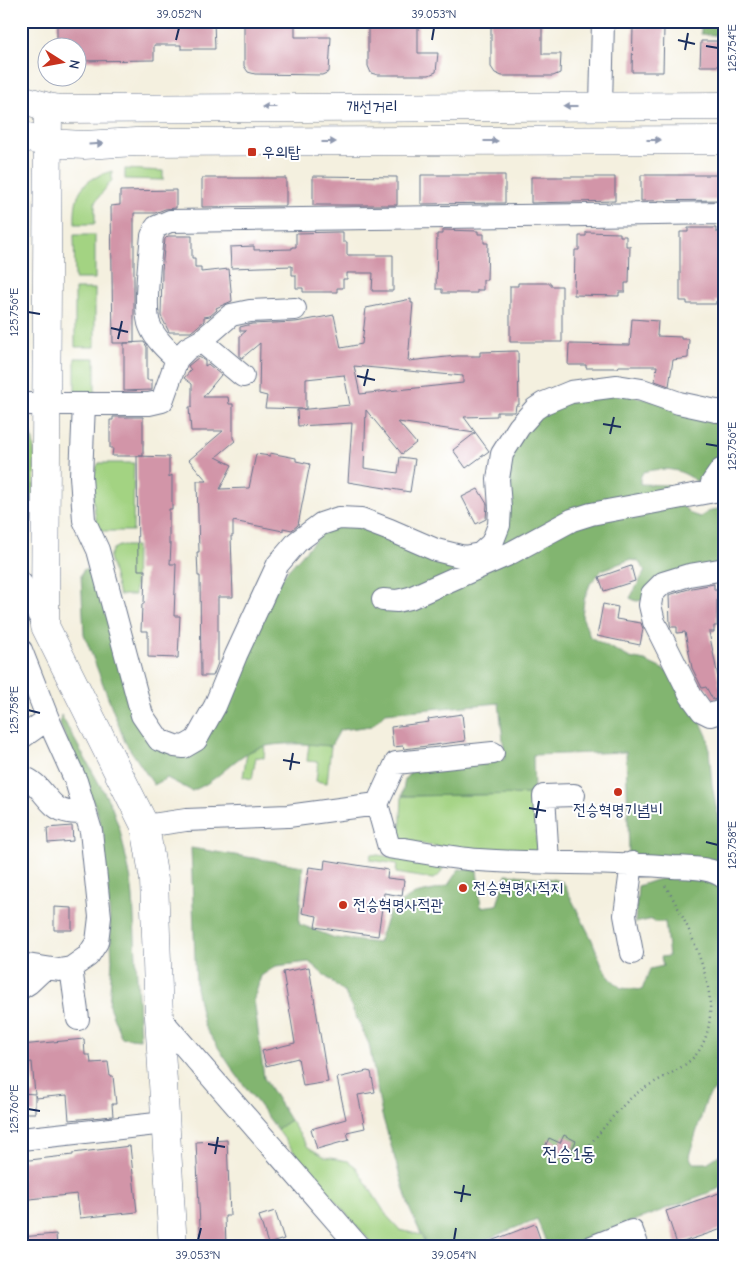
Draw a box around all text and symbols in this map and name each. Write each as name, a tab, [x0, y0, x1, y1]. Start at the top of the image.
text: 39.052°N	[156, 7, 202, 21]
text: 39.053°N	[411, 7, 457, 21]
text: 125.754°E	[725, 24, 739, 72]
north arrow	[38, 38, 88, 88]
text: N	[65, 58, 83, 70]
street label: 개선거리	[346, 98, 398, 116]
one-way arrow	[563, 102, 579, 110]
one-way arrow	[260, 103, 276, 111]
one-way arrow	[646, 136, 662, 144]
one-way arrow	[483, 137, 499, 145]
one-way arrow	[321, 138, 337, 146]
one-way arrow	[88, 140, 104, 148]
place label: 우의탑	[262, 143, 301, 161]
marker: 우의탑	[246, 146, 258, 158]
text: 125.756°E	[7, 288, 21, 336]
text: 125.756°E	[725, 422, 739, 470]
text: 125.758°E	[7, 686, 21, 734]
marker: 전승혁명기념비	[612, 786, 624, 798]
place label: 전승혁명기념비	[573, 801, 663, 819]
text: 125.758°E	[725, 821, 739, 869]
place label: 전승혁명사적지	[473, 879, 563, 897]
marker: 전승혁명사적지	[457, 882, 469, 894]
place label: 전승혁명사적관	[353, 896, 443, 914]
marker: 전승혁명사적관	[337, 899, 349, 911]
text: 125.760°E	[7, 1085, 21, 1133]
district label: 전승1동	[542, 1143, 596, 1165]
text: 39.053°N	[175, 1248, 221, 1262]
text: 39.054°N	[432, 1248, 476, 1262]

